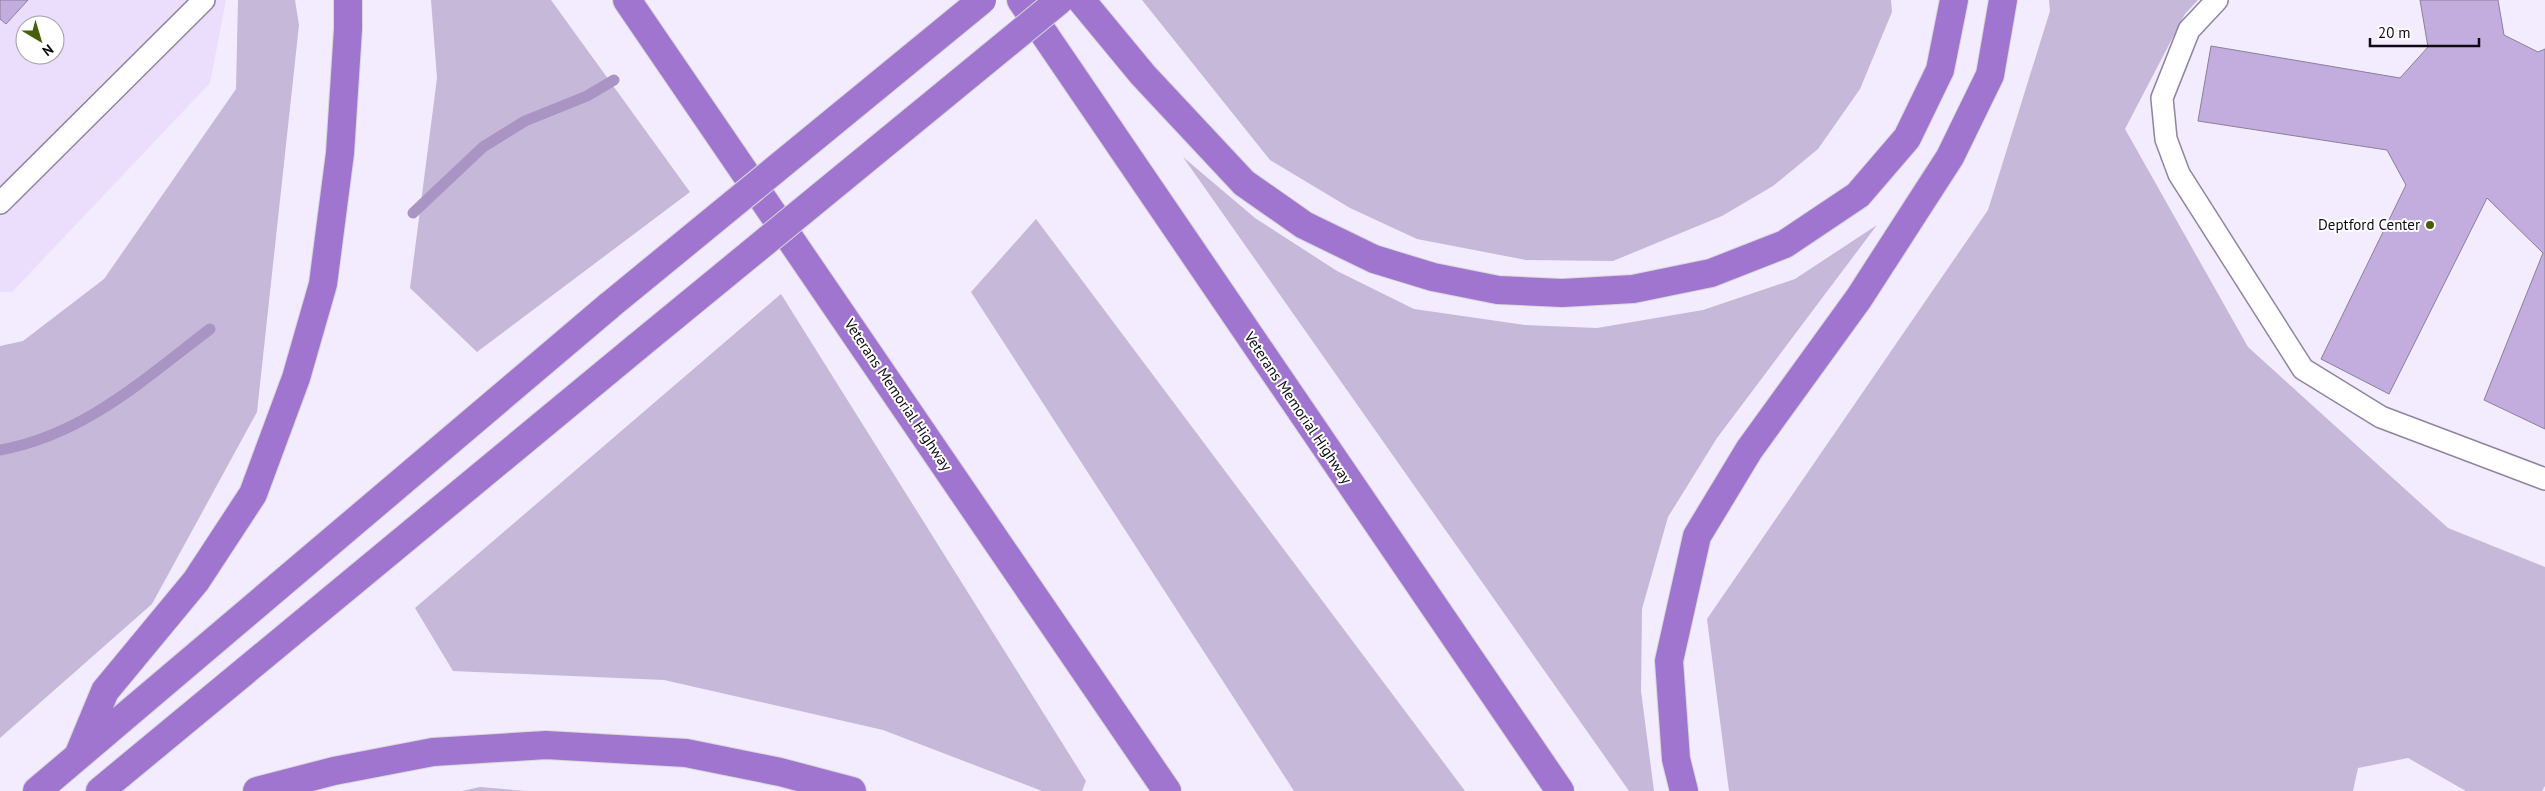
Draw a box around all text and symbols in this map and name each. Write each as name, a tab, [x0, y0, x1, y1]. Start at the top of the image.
north arrow	[15, 15, 65, 65]
scale bar	[2370, 15, 2479, 47]
text: 20 m	[2378, 23, 2411, 42]
text: N	[39, 40, 57, 60]
place label: Deptford Center	[2318, 215, 2420, 234]
marker: Deptford Center	[2424, 219, 2436, 231]
street label: Veterans Memorial Highway	[840, 314, 956, 474]
street label: Veterans Memorial Highway	[1240, 327, 1356, 487]

